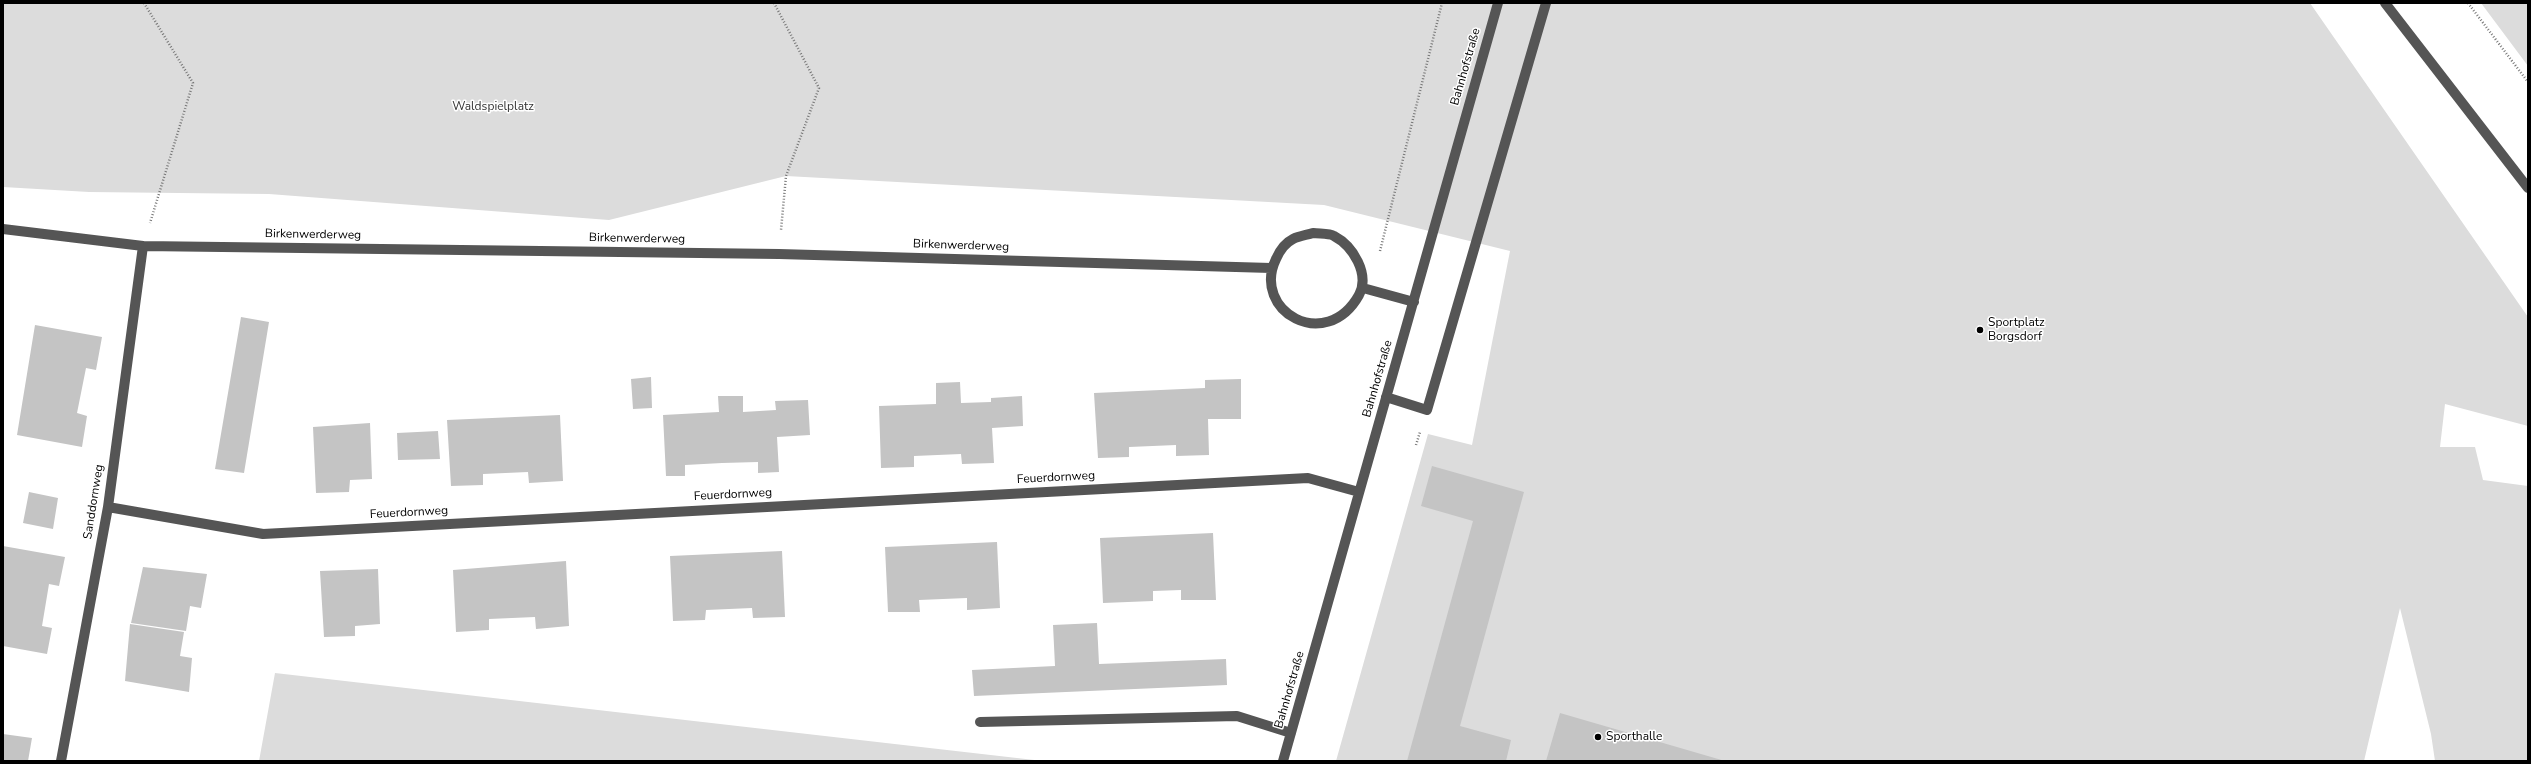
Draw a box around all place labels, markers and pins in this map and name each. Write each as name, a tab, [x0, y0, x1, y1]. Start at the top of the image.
place label: Sportplatz Borgsdorf	[1988, 316, 2045, 344]
marker: Sportplatz Borgsdorf	[1975, 325, 1985, 335]
place label: Sporthalle	[1606, 730, 1662, 744]
marker: Sporthalle	[1593, 732, 1603, 742]

